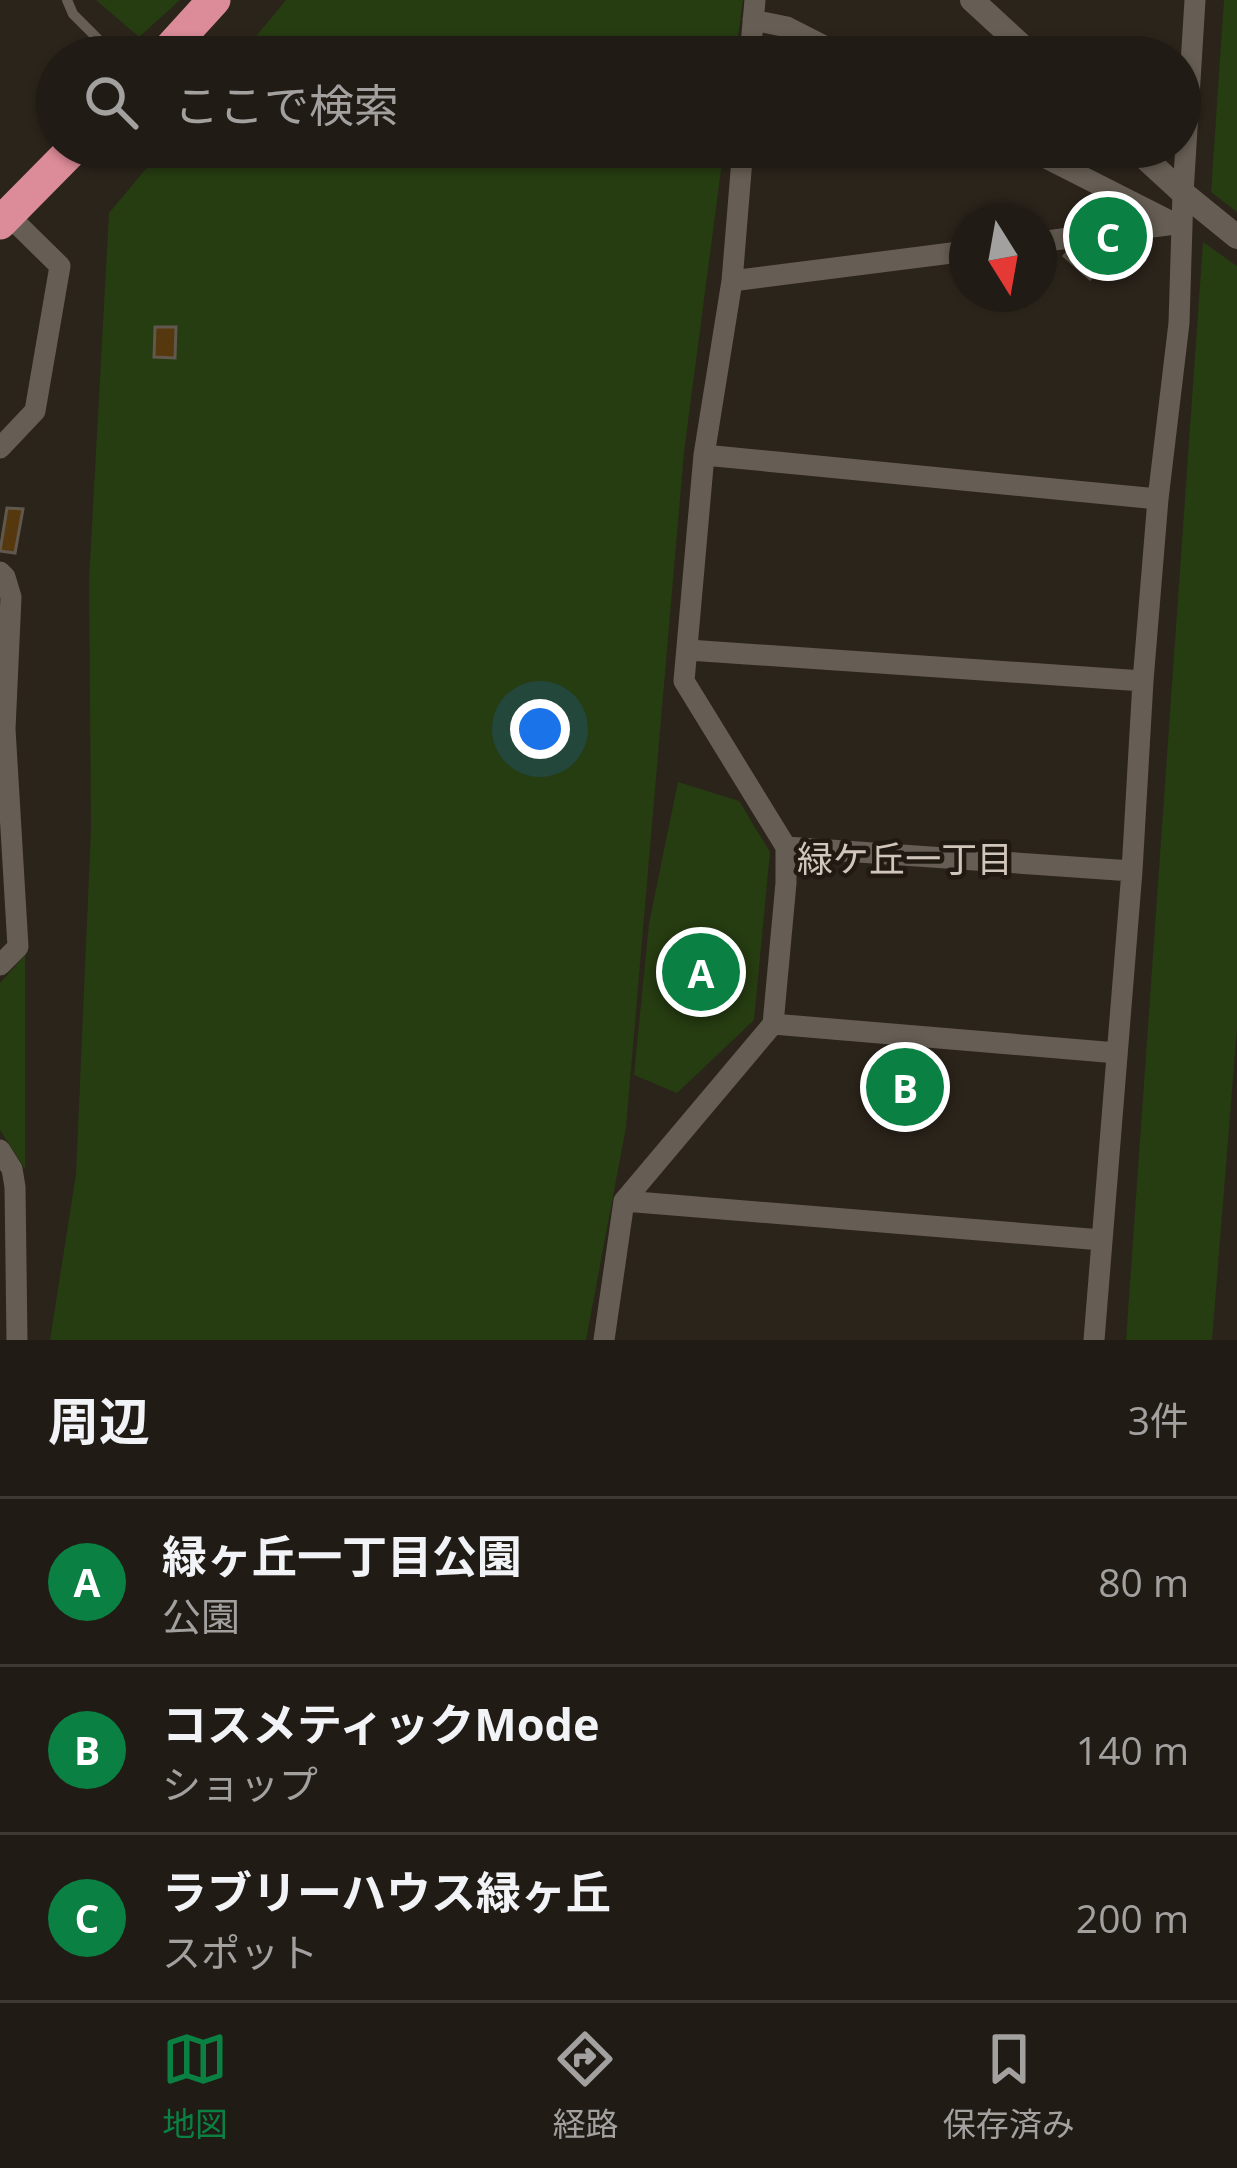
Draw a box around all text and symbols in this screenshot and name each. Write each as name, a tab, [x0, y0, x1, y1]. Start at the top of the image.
search box	[36, 36, 1201, 168]
icon: search	[78, 69, 144, 135]
text: ここで検索	[174, 74, 399, 135]
pin: C	[1069, 191, 1147, 281]
north arrow	[949, 204, 1057, 312]
your location	[510, 699, 570, 759]
district label: 緑ケ丘一丁目	[797, 834, 1013, 883]
pin: A	[662, 927, 740, 1017]
pin: B	[866, 1042, 944, 1132]
text: 周辺	[48, 1385, 150, 1455]
text: 3件	[1128, 1393, 1189, 1446]
text: 緑ヶ丘一丁目公園	[162, 1525, 522, 1586]
text: A	[74, 1555, 100, 1608]
text: 80 m	[1098, 1555, 1189, 1608]
text: 公園	[162, 1589, 240, 1642]
text: コスメティックMode	[162, 1693, 600, 1754]
text: B	[74, 1723, 100, 1776]
text: 140 m	[1076, 1723, 1189, 1776]
text: ショップ	[162, 1757, 318, 1810]
text: ラブリーハウス緑ヶ丘	[162, 1861, 611, 1922]
text: C	[75, 1891, 99, 1944]
text: 200 m	[1076, 1891, 1189, 1944]
text: スポット	[162, 1925, 318, 1978]
tab: 地図	[162, 2026, 228, 2146]
tab: 経路	[552, 2026, 618, 2146]
tab: 保存済み	[943, 2026, 1075, 2146]

